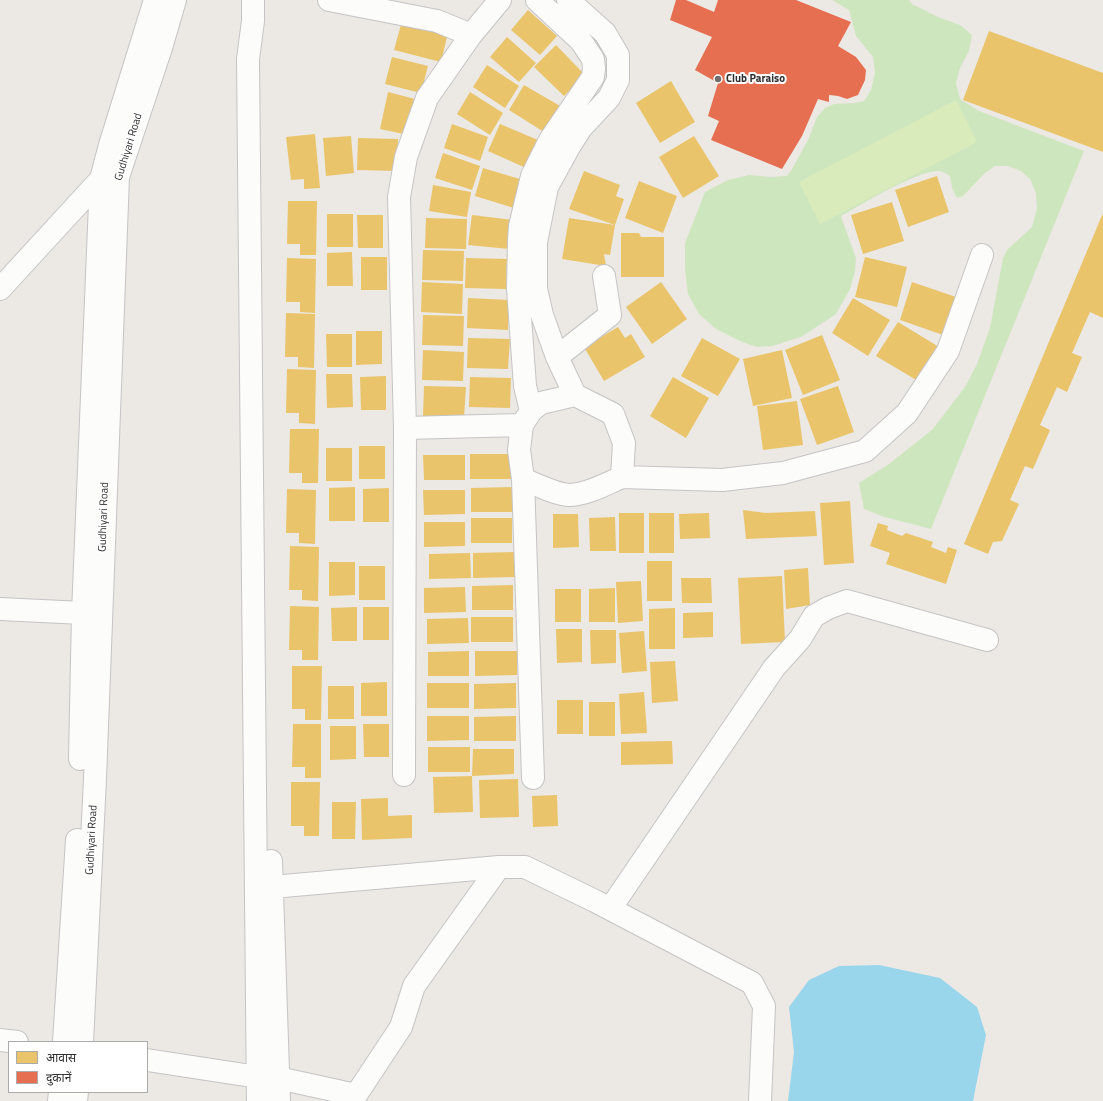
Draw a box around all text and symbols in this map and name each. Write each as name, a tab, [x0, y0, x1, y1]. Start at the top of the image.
place label: Club Paraiso	[726, 72, 785, 86]
marker: Club Paraiso	[713, 74, 723, 84]
street label: Gudhiyari Road	[112, 112, 146, 182]
street label: Gudhiyari Road	[96, 482, 112, 552]
street label: Gudhiyari Road	[84, 805, 100, 875]
legend	[8, 1041, 148, 1093]
text: आवास	[46, 1048, 76, 1067]
text: दुकानें	[46, 1068, 71, 1087]

